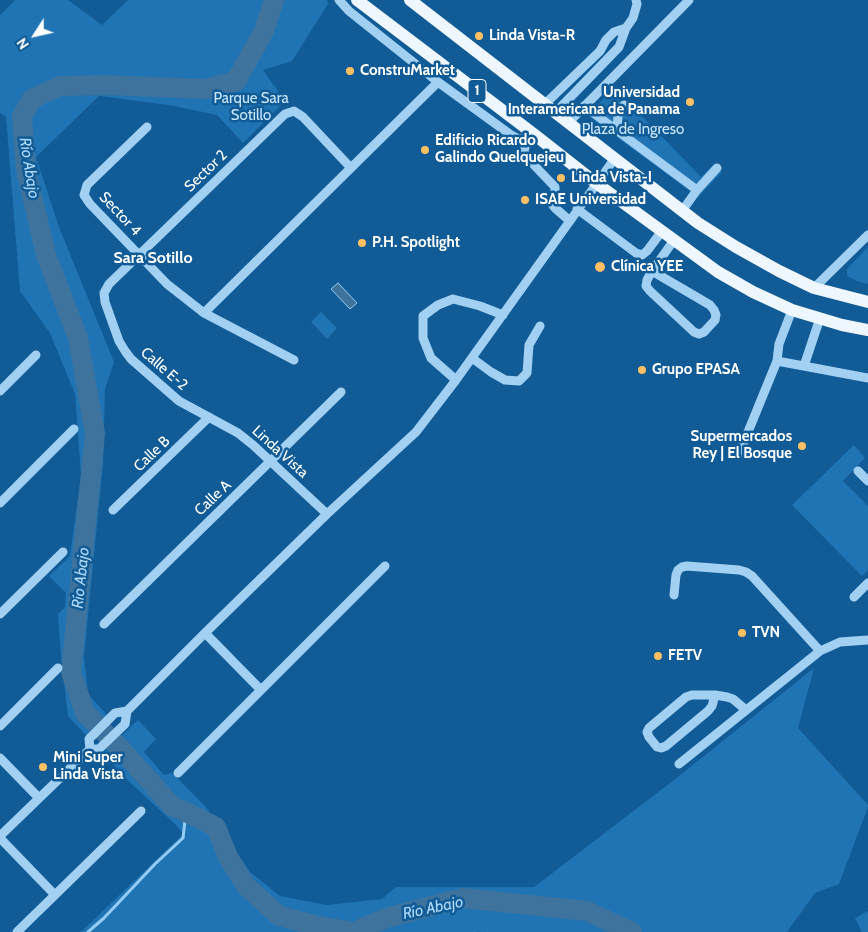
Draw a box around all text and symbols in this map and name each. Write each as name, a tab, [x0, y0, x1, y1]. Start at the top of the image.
north arrow	[10, 10, 60, 60]
place label: Linda Vista-R	[489, 27, 575, 45]
marker: Linda Vista-R	[473, 30, 485, 42]
text: N	[12, 34, 33, 53]
place label: ConstruMarket	[360, 62, 455, 80]
marker: ConstruMarket	[344, 65, 356, 77]
road number: 1	[468, 80, 486, 102]
place label: Universidad Interamericana de Panama	[508, 84, 680, 119]
park label: Parque Sara Sotillo	[213, 90, 289, 125]
marker: Universidad Interamericana de Panama	[684, 96, 696, 108]
park label: Plaza de Ingreso	[582, 121, 684, 139]
place label: Edificio Ricardo Galindo Quelquejeu	[435, 132, 564, 167]
water label: Río Abajo	[15, 136, 43, 200]
marker: Edificio Ricardo Galindo Quelquejeu	[419, 144, 431, 156]
street label: Sector 2	[181, 146, 231, 196]
place label: Linda Vista-I	[571, 169, 652, 187]
marker: Linda Vista-I	[555, 172, 567, 184]
street label: Sector 4	[95, 188, 145, 240]
place label: ISAE Universidad	[535, 191, 646, 209]
marker: ISAE Universidad	[519, 194, 531, 206]
place label: P.H. Spotlight	[372, 234, 460, 252]
marker: P.H. Spotlight	[356, 237, 368, 249]
district label: Sara Sotillo	[113, 248, 193, 268]
place label: Clínica YEE	[611, 258, 683, 276]
marker: Clínica YEE	[593, 260, 607, 274]
street label: Calle E-2	[137, 344, 191, 394]
place label: Grupo EPASA	[652, 361, 740, 379]
marker: Grupo EPASA	[636, 364, 648, 376]
street label: Linda Vista	[248, 422, 312, 482]
place label: Supermercados Rey | El Bosque	[691, 428, 792, 463]
street label: Calle B	[130, 432, 174, 476]
marker: Supermercados Rey | El Bosque	[796, 440, 808, 452]
street label: Calle A	[191, 476, 235, 520]
water label: Río Abajo	[68, 546, 94, 610]
place label: TVN	[752, 624, 780, 642]
marker: TVN	[736, 627, 748, 639]
place label: FETV	[668, 647, 702, 665]
marker: FETV	[652, 650, 664, 662]
place label: Mini Super Linda Vista	[53, 749, 124, 784]
marker: Mini Super Linda Vista	[37, 761, 49, 773]
water label: Río Abajo	[401, 892, 465, 924]

